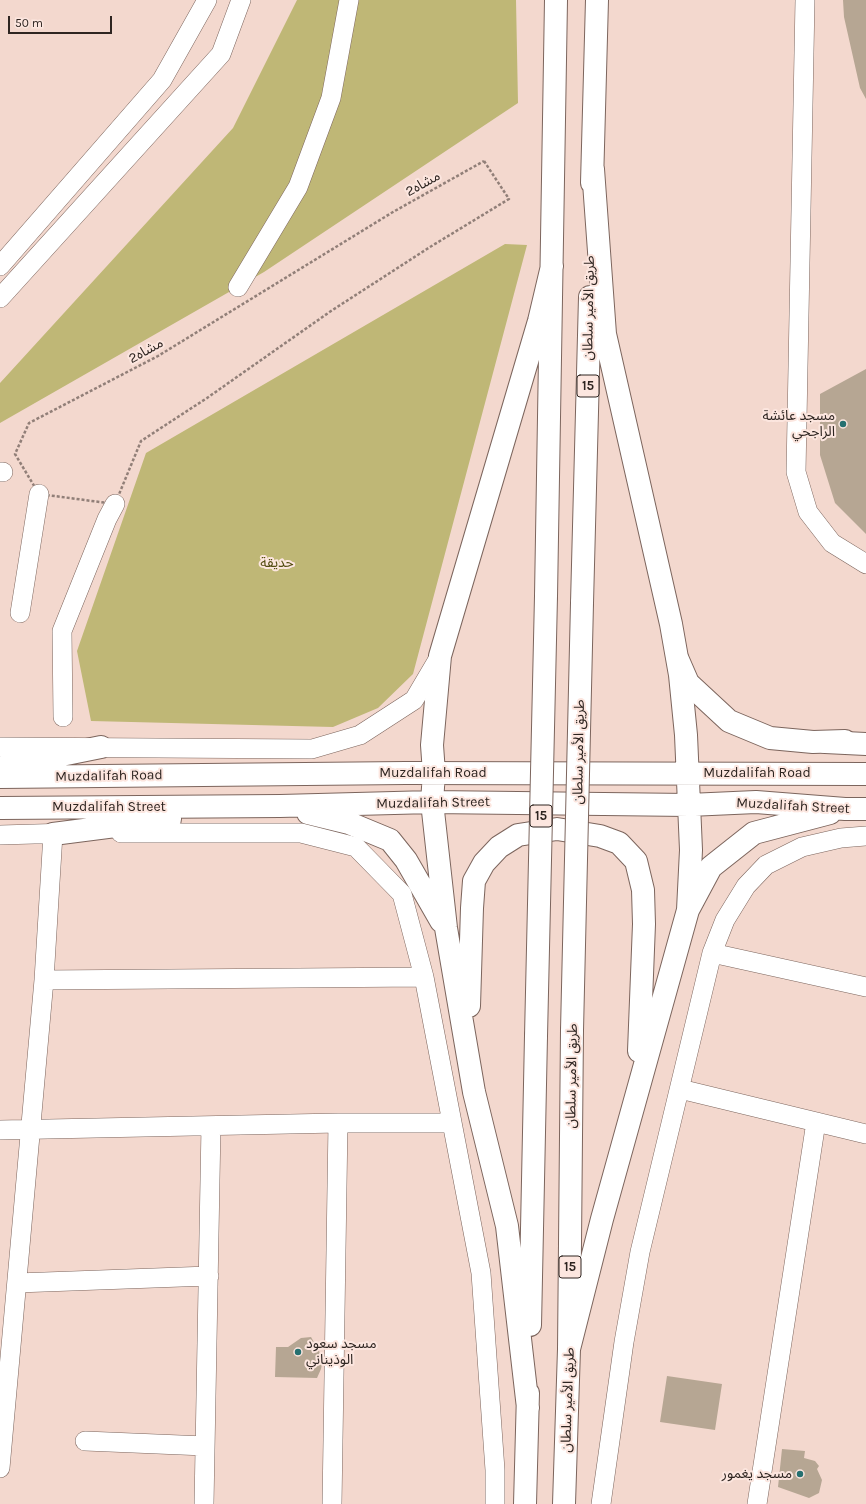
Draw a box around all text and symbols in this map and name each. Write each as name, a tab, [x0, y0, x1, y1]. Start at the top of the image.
scale bar	[10, 8, 114, 34]
text: 50 m	[15, 16, 43, 30]
street label: مشاه2	[403, 168, 443, 200]
street label: طريق الأمير سلطان	[580, 255, 598, 361]
street label: مشاه2	[126, 335, 166, 367]
road number: 15	[577, 375, 599, 397]
place label: مسجد عائشة الراجحي	[762, 408, 835, 440]
marker: مسجد عائشة الراجحي	[838, 419, 848, 429]
park label: حديقة	[260, 555, 294, 571]
street label: طريق الأمير سلطان	[570, 699, 588, 805]
street label: Muzdalifah Road	[379, 765, 487, 781]
street label: Muzdalifah Road	[703, 765, 811, 781]
street label: Muzdalifah Road	[55, 767, 163, 785]
street label: Muzdalifah Street	[376, 794, 490, 812]
street label: Muzdalifah Street	[736, 795, 850, 817]
street label: Muzdalifah Street	[52, 799, 166, 815]
road number: 15	[530, 805, 552, 827]
street label: طريق الأمير سلطان	[563, 1023, 581, 1129]
road number: 15	[559, 1256, 581, 1278]
place label: مسجد سعود الوذيناني	[306, 1336, 376, 1368]
marker: مسجد سعود الوذيناني	[293, 1347, 303, 1357]
street label: طريق الأمير سلطان	[558, 1347, 578, 1453]
place label: مسجد يغمور	[722, 1466, 792, 1482]
marker: مسجد يغمور	[795, 1469, 805, 1479]

